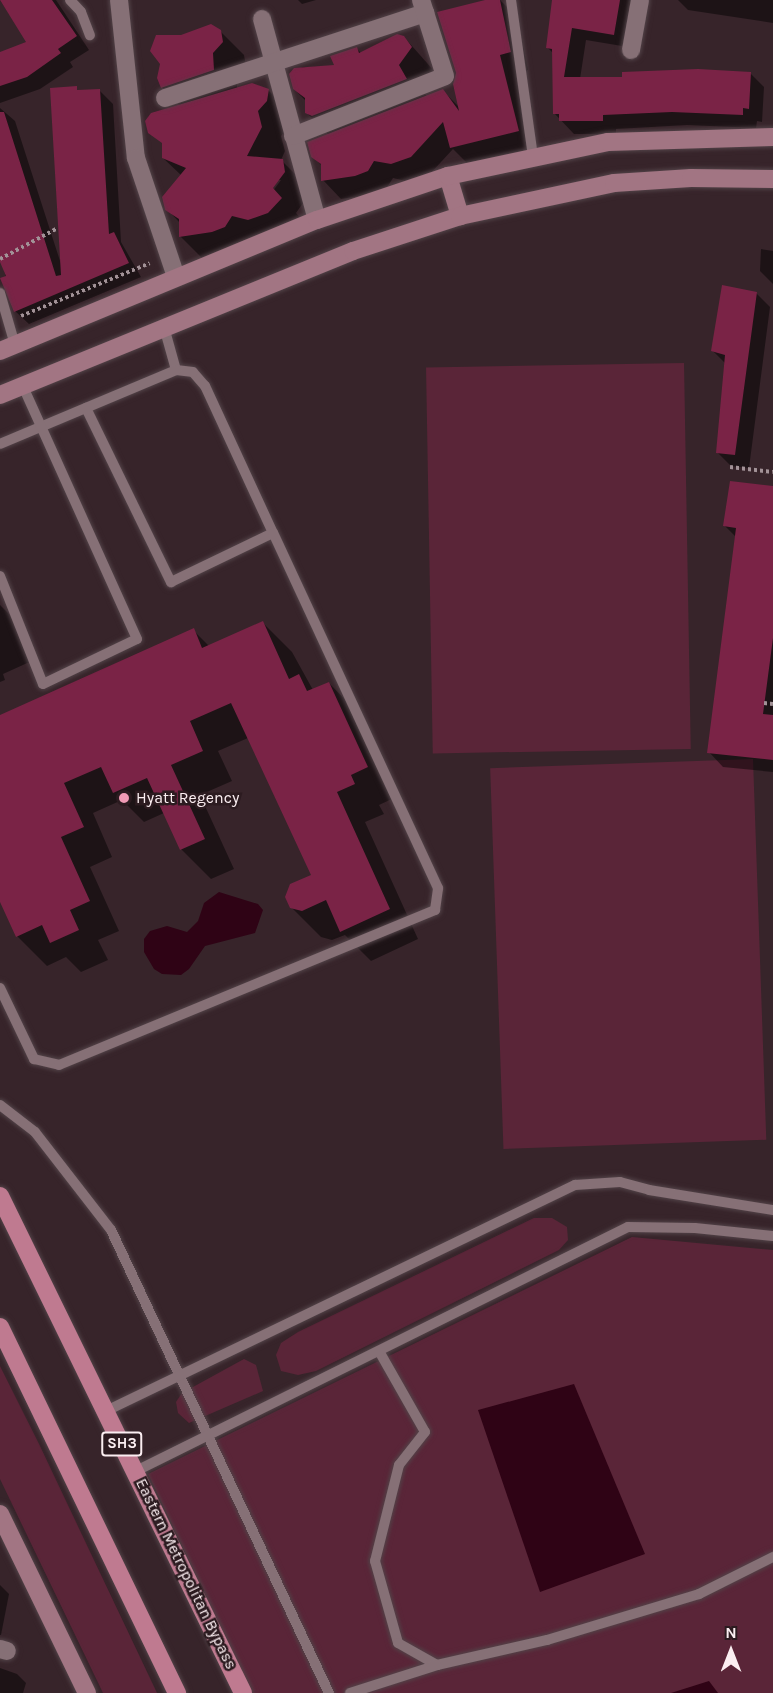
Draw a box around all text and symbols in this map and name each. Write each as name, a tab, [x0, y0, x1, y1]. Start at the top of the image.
place label: Hyatt Regency	[136, 788, 239, 808]
marker: Hyatt Regency	[117, 791, 131, 805]
road number: SH3	[101, 1432, 143, 1456]
street label: Eastern Metropolitan Bypass	[131, 1475, 241, 1673]
north arrow	[701, 1621, 761, 1681]
text: N	[725, 1623, 737, 1642]

